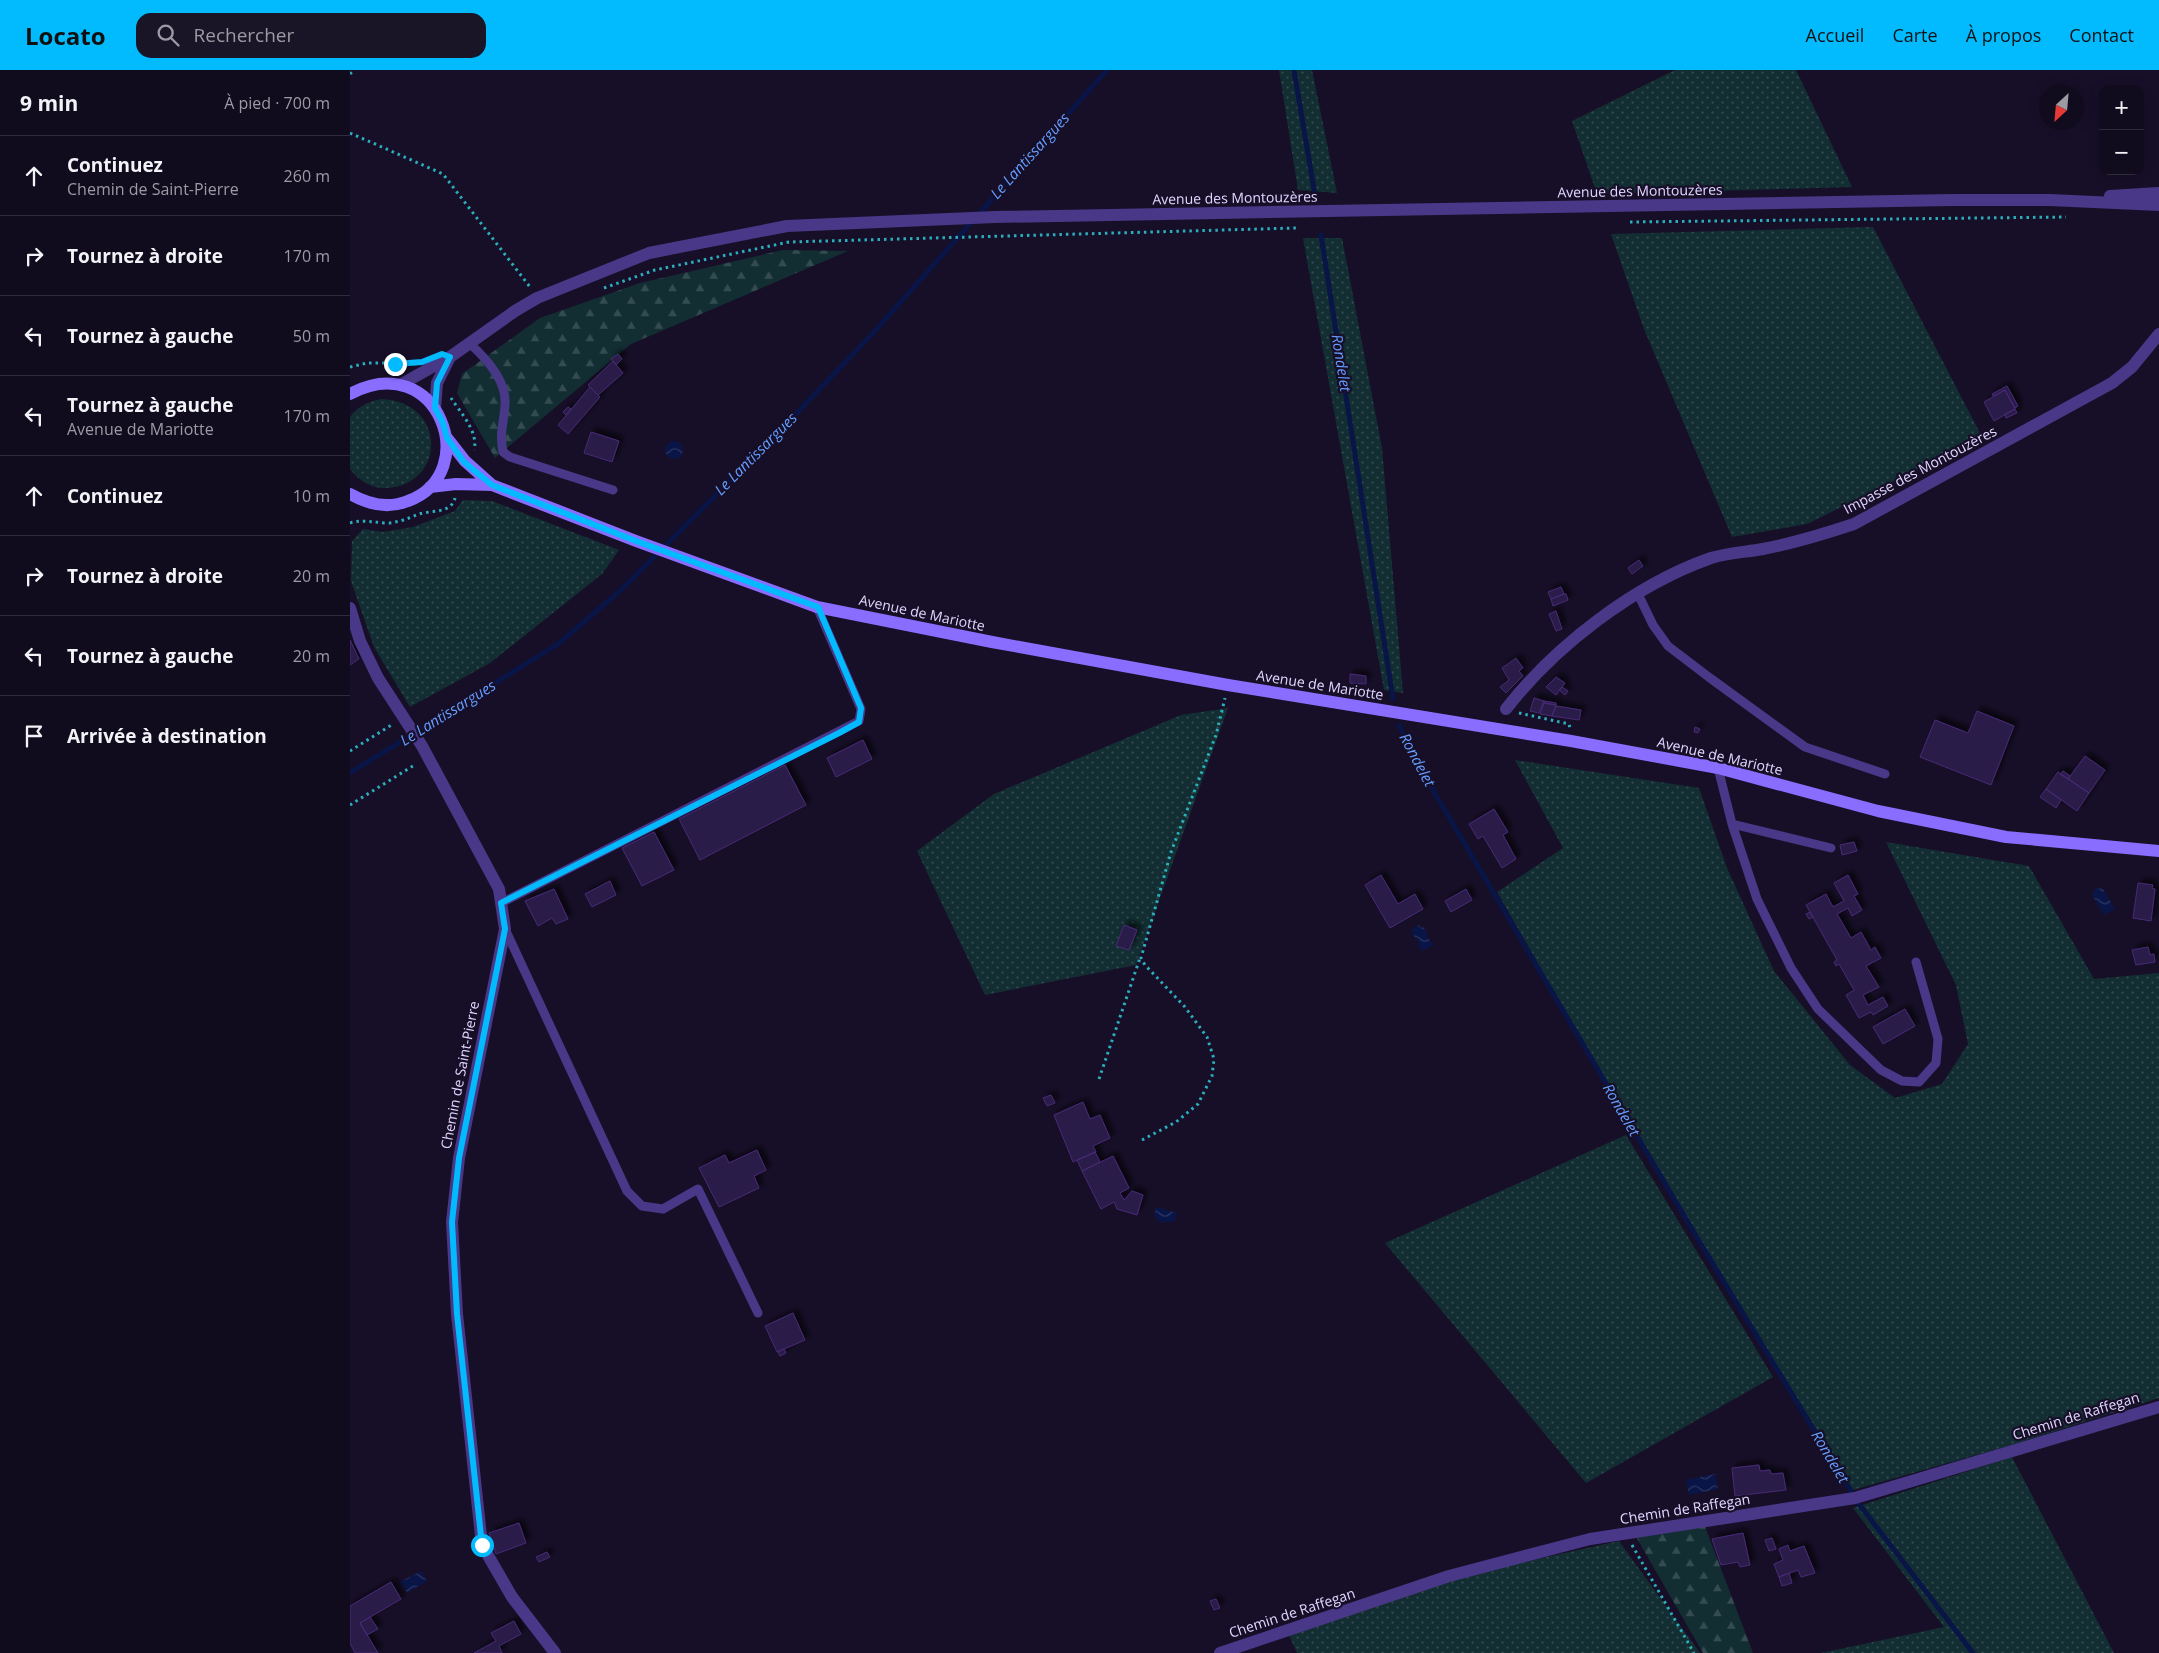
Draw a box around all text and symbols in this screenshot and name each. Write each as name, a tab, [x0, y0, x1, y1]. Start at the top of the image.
search box	[136, 13, 486, 58]
text: Locato	[25, 19, 106, 52]
icon: search	[154, 21, 182, 49]
text: Rechercher	[194, 22, 294, 48]
text: Accueil	[1806, 23, 1864, 47]
text: Carte	[1892, 23, 1938, 47]
text: À propos	[1966, 23, 2041, 47]
text: Contact	[2069, 23, 2134, 47]
north arrow	[2039, 85, 2084, 130]
map controls	[2099, 85, 2144, 175]
button: +	[2099, 85, 2144, 130]
text: 9 min	[20, 89, 78, 117]
text: À pied · 700 m	[224, 92, 330, 114]
water label: Le Lantissargues	[985, 108, 1074, 203]
button: −	[2099, 130, 2144, 175]
text: Continuez	[67, 152, 163, 178]
icon: ahead	[20, 162, 48, 190]
text: 260 m	[284, 165, 330, 187]
text: Chemin de Saint-Pierre	[67, 178, 239, 200]
street label: Avenue des Montouzères	[1557, 180, 1723, 201]
street label: Avenue des Montouzères	[1152, 187, 1318, 208]
icon: right	[20, 242, 48, 270]
text: Tournez à droite	[67, 243, 223, 269]
text: 170 m	[284, 245, 330, 267]
icon: left	[20, 322, 48, 350]
text: Tournez à gauche	[67, 323, 233, 349]
text: 50 m	[293, 325, 330, 347]
water label: Rondelet	[1328, 333, 1357, 394]
route end	[384, 353, 407, 376]
text: Tournez à gauche	[67, 392, 233, 418]
icon: left	[20, 402, 48, 430]
text: 170 m	[284, 405, 330, 427]
water label: Le Lantissargues	[710, 407, 801, 499]
text: Avenue de Mariotte	[67, 418, 214, 440]
street label: Impasse des Montouzères	[1840, 421, 2000, 518]
icon: ahead	[20, 482, 48, 510]
text: Continuez	[67, 483, 163, 509]
text: 10 m	[293, 485, 330, 507]
icon: right	[20, 562, 48, 590]
text: Tournez à droite	[67, 563, 223, 589]
text: 20 m	[293, 565, 330, 587]
street label: Avenue de Mariotte	[857, 590, 987, 635]
icon: left	[20, 642, 48, 670]
text: Tournez à gauche	[67, 643, 233, 669]
text: 20 m	[293, 645, 330, 667]
street label: Avenue de Mariotte	[1255, 665, 1385, 704]
water label: Le Lantissargues	[396, 674, 500, 750]
icon: arrive	[20, 722, 48, 750]
text: Arrivée à destination	[67, 723, 267, 749]
water label: Rondelet	[1395, 729, 1441, 791]
street label: Avenue de Mariotte	[1655, 732, 1785, 779]
street label: Chemin de Saint-Pierre	[436, 999, 483, 1150]
water label: Rondelet	[1599, 1079, 1646, 1141]
street label: Chemin de Raffegan	[2010, 1387, 2142, 1444]
water label: Rondelet	[1807, 1426, 1855, 1487]
street label: Chemin de Raffegan	[1618, 1489, 1751, 1528]
route start	[471, 1534, 494, 1557]
street label: Chemin de Raffegan	[1226, 1583, 1357, 1642]

